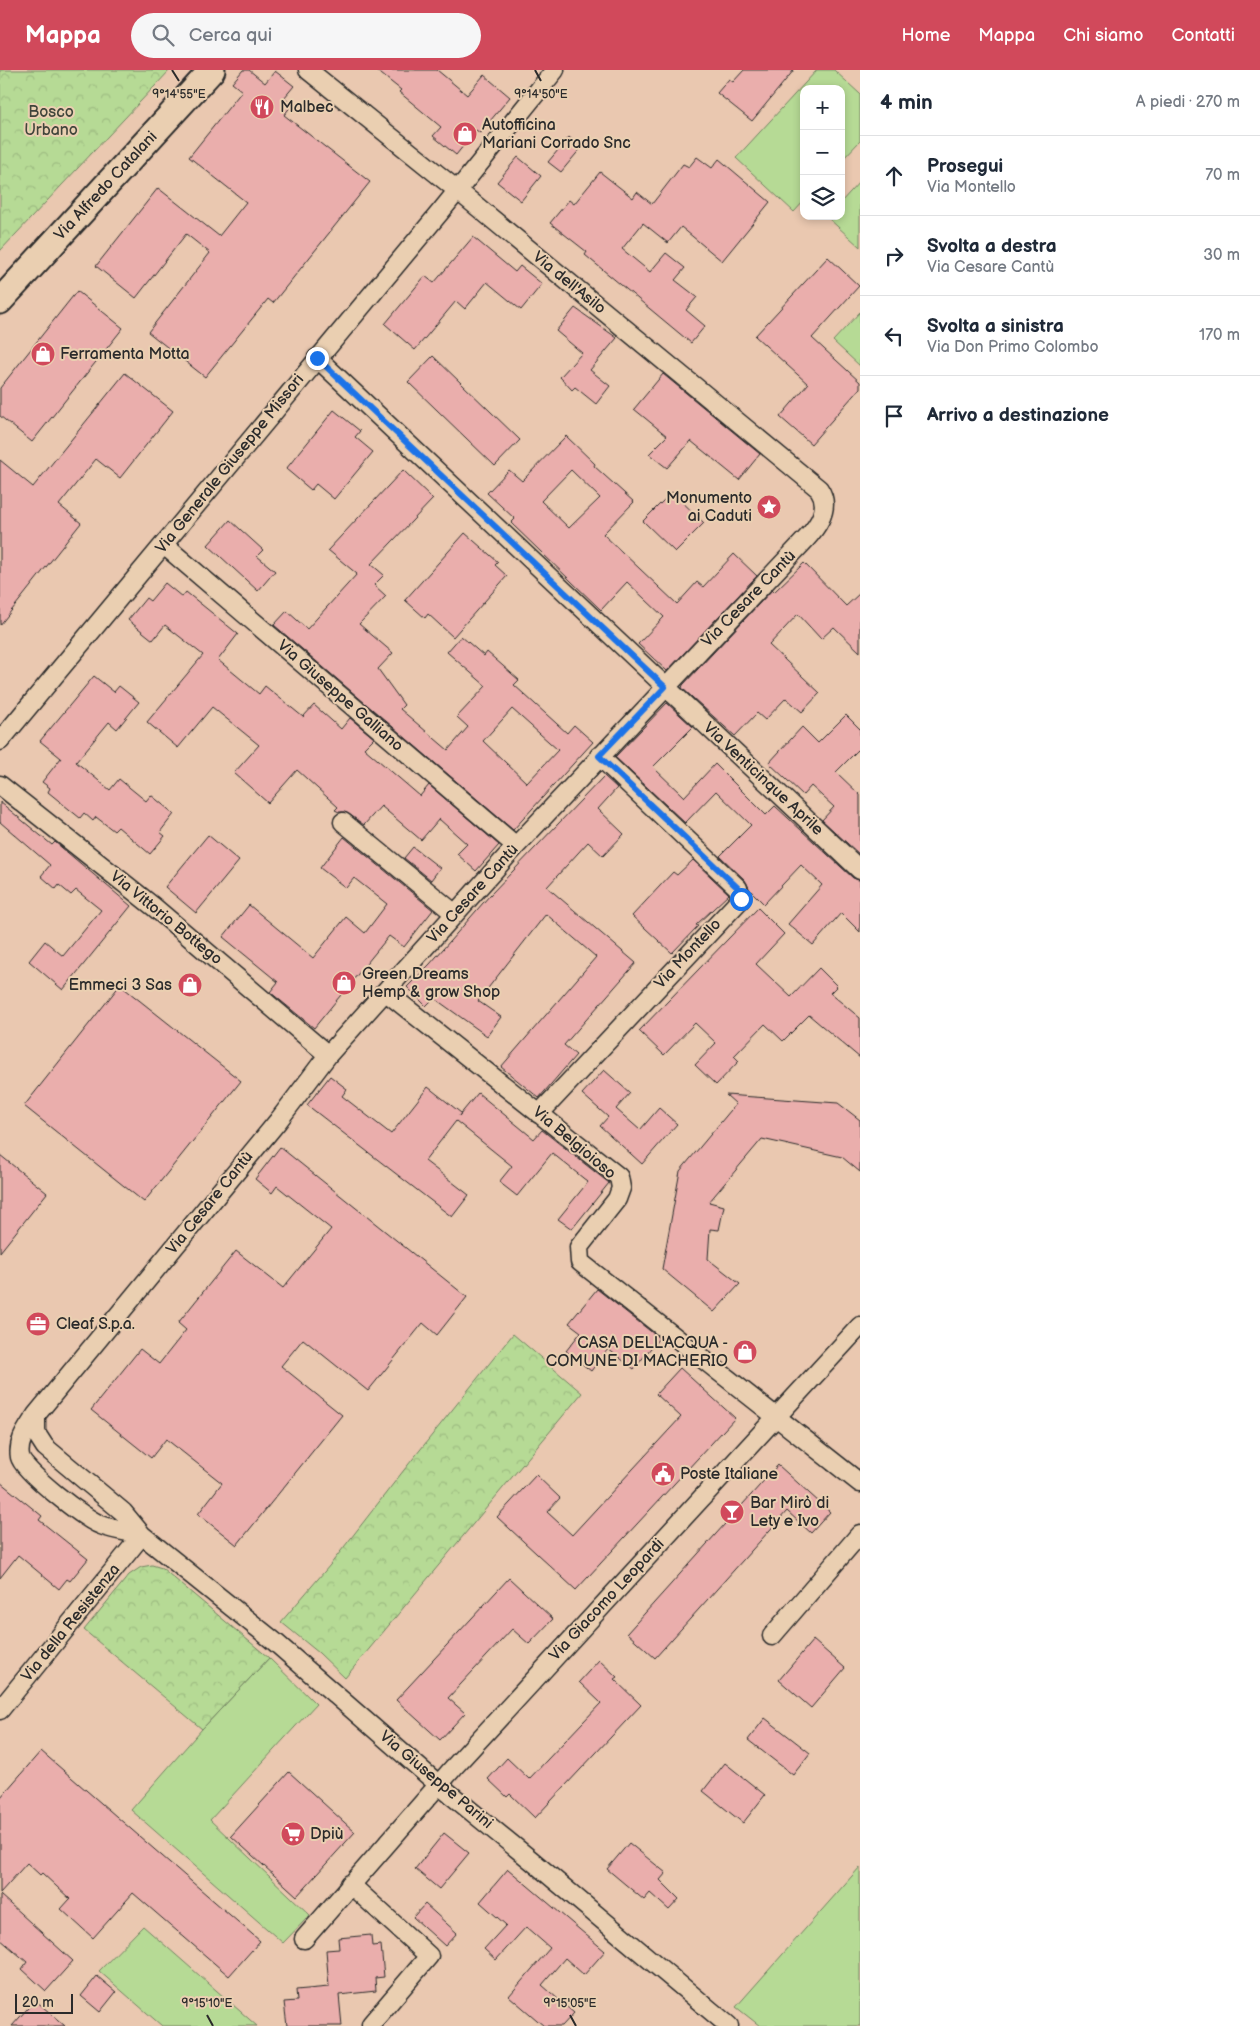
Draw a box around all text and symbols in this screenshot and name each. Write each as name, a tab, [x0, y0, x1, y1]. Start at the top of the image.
search box	[131, 13, 481, 58]
text: Mappa	[25, 21, 101, 50]
icon: search	[149, 21, 177, 49]
text: Cerca qui	[189, 24, 272, 47]
text: Home	[901, 25, 950, 46]
text: Mappa	[978, 25, 1035, 46]
text: Chi siamo	[1063, 25, 1143, 46]
text: Contatti	[1171, 25, 1235, 46]
map controls	[800, 85, 845, 220]
button: +	[800, 85, 845, 130]
text: 9°14'55"E	[152, 87, 206, 102]
text: 9°14'50"E	[514, 87, 568, 102]
text: 4 min	[880, 90, 933, 115]
text: A piedi · 270 m	[1136, 93, 1240, 112]
restaurant icon: Malbec	[249, 94, 275, 120]
place label: Malbec	[280, 98, 333, 117]
park label: Bosco Urbano	[24, 103, 78, 140]
place label: Autofficina Mariani Corrado Snc	[482, 116, 631, 153]
shop icon: Autofficina Mariani Corrado Snc	[452, 121, 478, 147]
street label: Via Alfredo Catalani	[51, 128, 161, 244]
button: −	[800, 130, 845, 175]
text: Prosegui	[927, 155, 1003, 178]
icon: ahead	[880, 162, 908, 190]
text: 70 m	[1205, 166, 1240, 185]
button: layers	[800, 175, 845, 220]
text: Via Montello	[927, 178, 1016, 197]
text: Svolta a destra	[927, 235, 1057, 258]
icon: right	[880, 242, 908, 270]
text: 30 m	[1203, 246, 1240, 265]
street label: Via dell'Asilo	[529, 248, 609, 318]
text: Via Cesare Cantù	[927, 258, 1054, 277]
text: Svolta a sinistra	[927, 315, 1064, 338]
icon: left	[880, 322, 908, 350]
text: 170 m	[1199, 326, 1240, 345]
text: Via Don Primo Colombo	[927, 338, 1099, 357]
shop icon: Ferramenta Motta	[30, 341, 56, 367]
place label: Ferramenta Motta	[60, 345, 190, 364]
route end	[306, 347, 329, 370]
street label: Via Generale Giuseppe Missori	[152, 371, 308, 557]
icon: arrive	[880, 402, 908, 430]
text: Arrivo a destinazione	[927, 404, 1109, 427]
place label: Monumento ai Caduti	[666, 489, 752, 526]
place icon: Monumento ai Caduti	[756, 494, 782, 520]
street label: Via Cesare Cantù	[698, 547, 800, 651]
street label: Via Giuseppe Galliano	[273, 636, 407, 756]
street label: Via Venticinque Aprile	[699, 718, 827, 840]
street label: Via Cesare Cantù	[423, 840, 523, 948]
street label: Via Vittorio Bottego	[106, 867, 226, 969]
route start	[730, 888, 753, 911]
street label: Via Montello	[651, 915, 725, 993]
place label: Green Dreams Hemp & grow Shop	[362, 965, 500, 1002]
shop icon: Green Dreams Hemp & grow Shop	[331, 970, 357, 996]
shop icon: Emmeci 3 Sas	[177, 972, 203, 998]
place label: Emmeci 3 Sas	[68, 976, 172, 995]
street label: Via Belgioioso	[529, 1103, 619, 1183]
street label: Via Cesare Cantù	[163, 1148, 257, 1258]
office icon: Cleaf S.p.a.	[25, 1311, 51, 1337]
place label: Cleaf S.p.a.	[56, 1315, 135, 1334]
place label: CASA DELL'ACQUA - COMUNE DI MACHERIO	[546, 1334, 728, 1371]
shop icon: CASA DELL'ACQUA - COMUNE DI MACHERIO	[732, 1339, 758, 1365]
public building icon: Poste Italiane	[650, 1461, 676, 1487]
place label: Poste Italiane	[680, 1465, 779, 1484]
place label: Bar Mirò di Lety e Ivo	[750, 1494, 829, 1531]
bar icon: Bar Mirò di Lety e Ivo	[719, 1499, 745, 1525]
street label: Via Giacomo Leopardi	[545, 1535, 669, 1665]
street label: Via della Resistenza	[18, 1560, 124, 1686]
street label: Via Giuseppe Parini	[375, 1727, 497, 1833]
supermarket icon: Dpiù	[280, 1821, 306, 1847]
place label: Dpiù	[310, 1825, 343, 1844]
scale bar	[15, 1991, 72, 2014]
text: 20 m	[22, 1994, 54, 2011]
text: 9°15'10"E	[182, 1996, 232, 2011]
text: 9°15'05"E	[544, 1996, 597, 2011]

